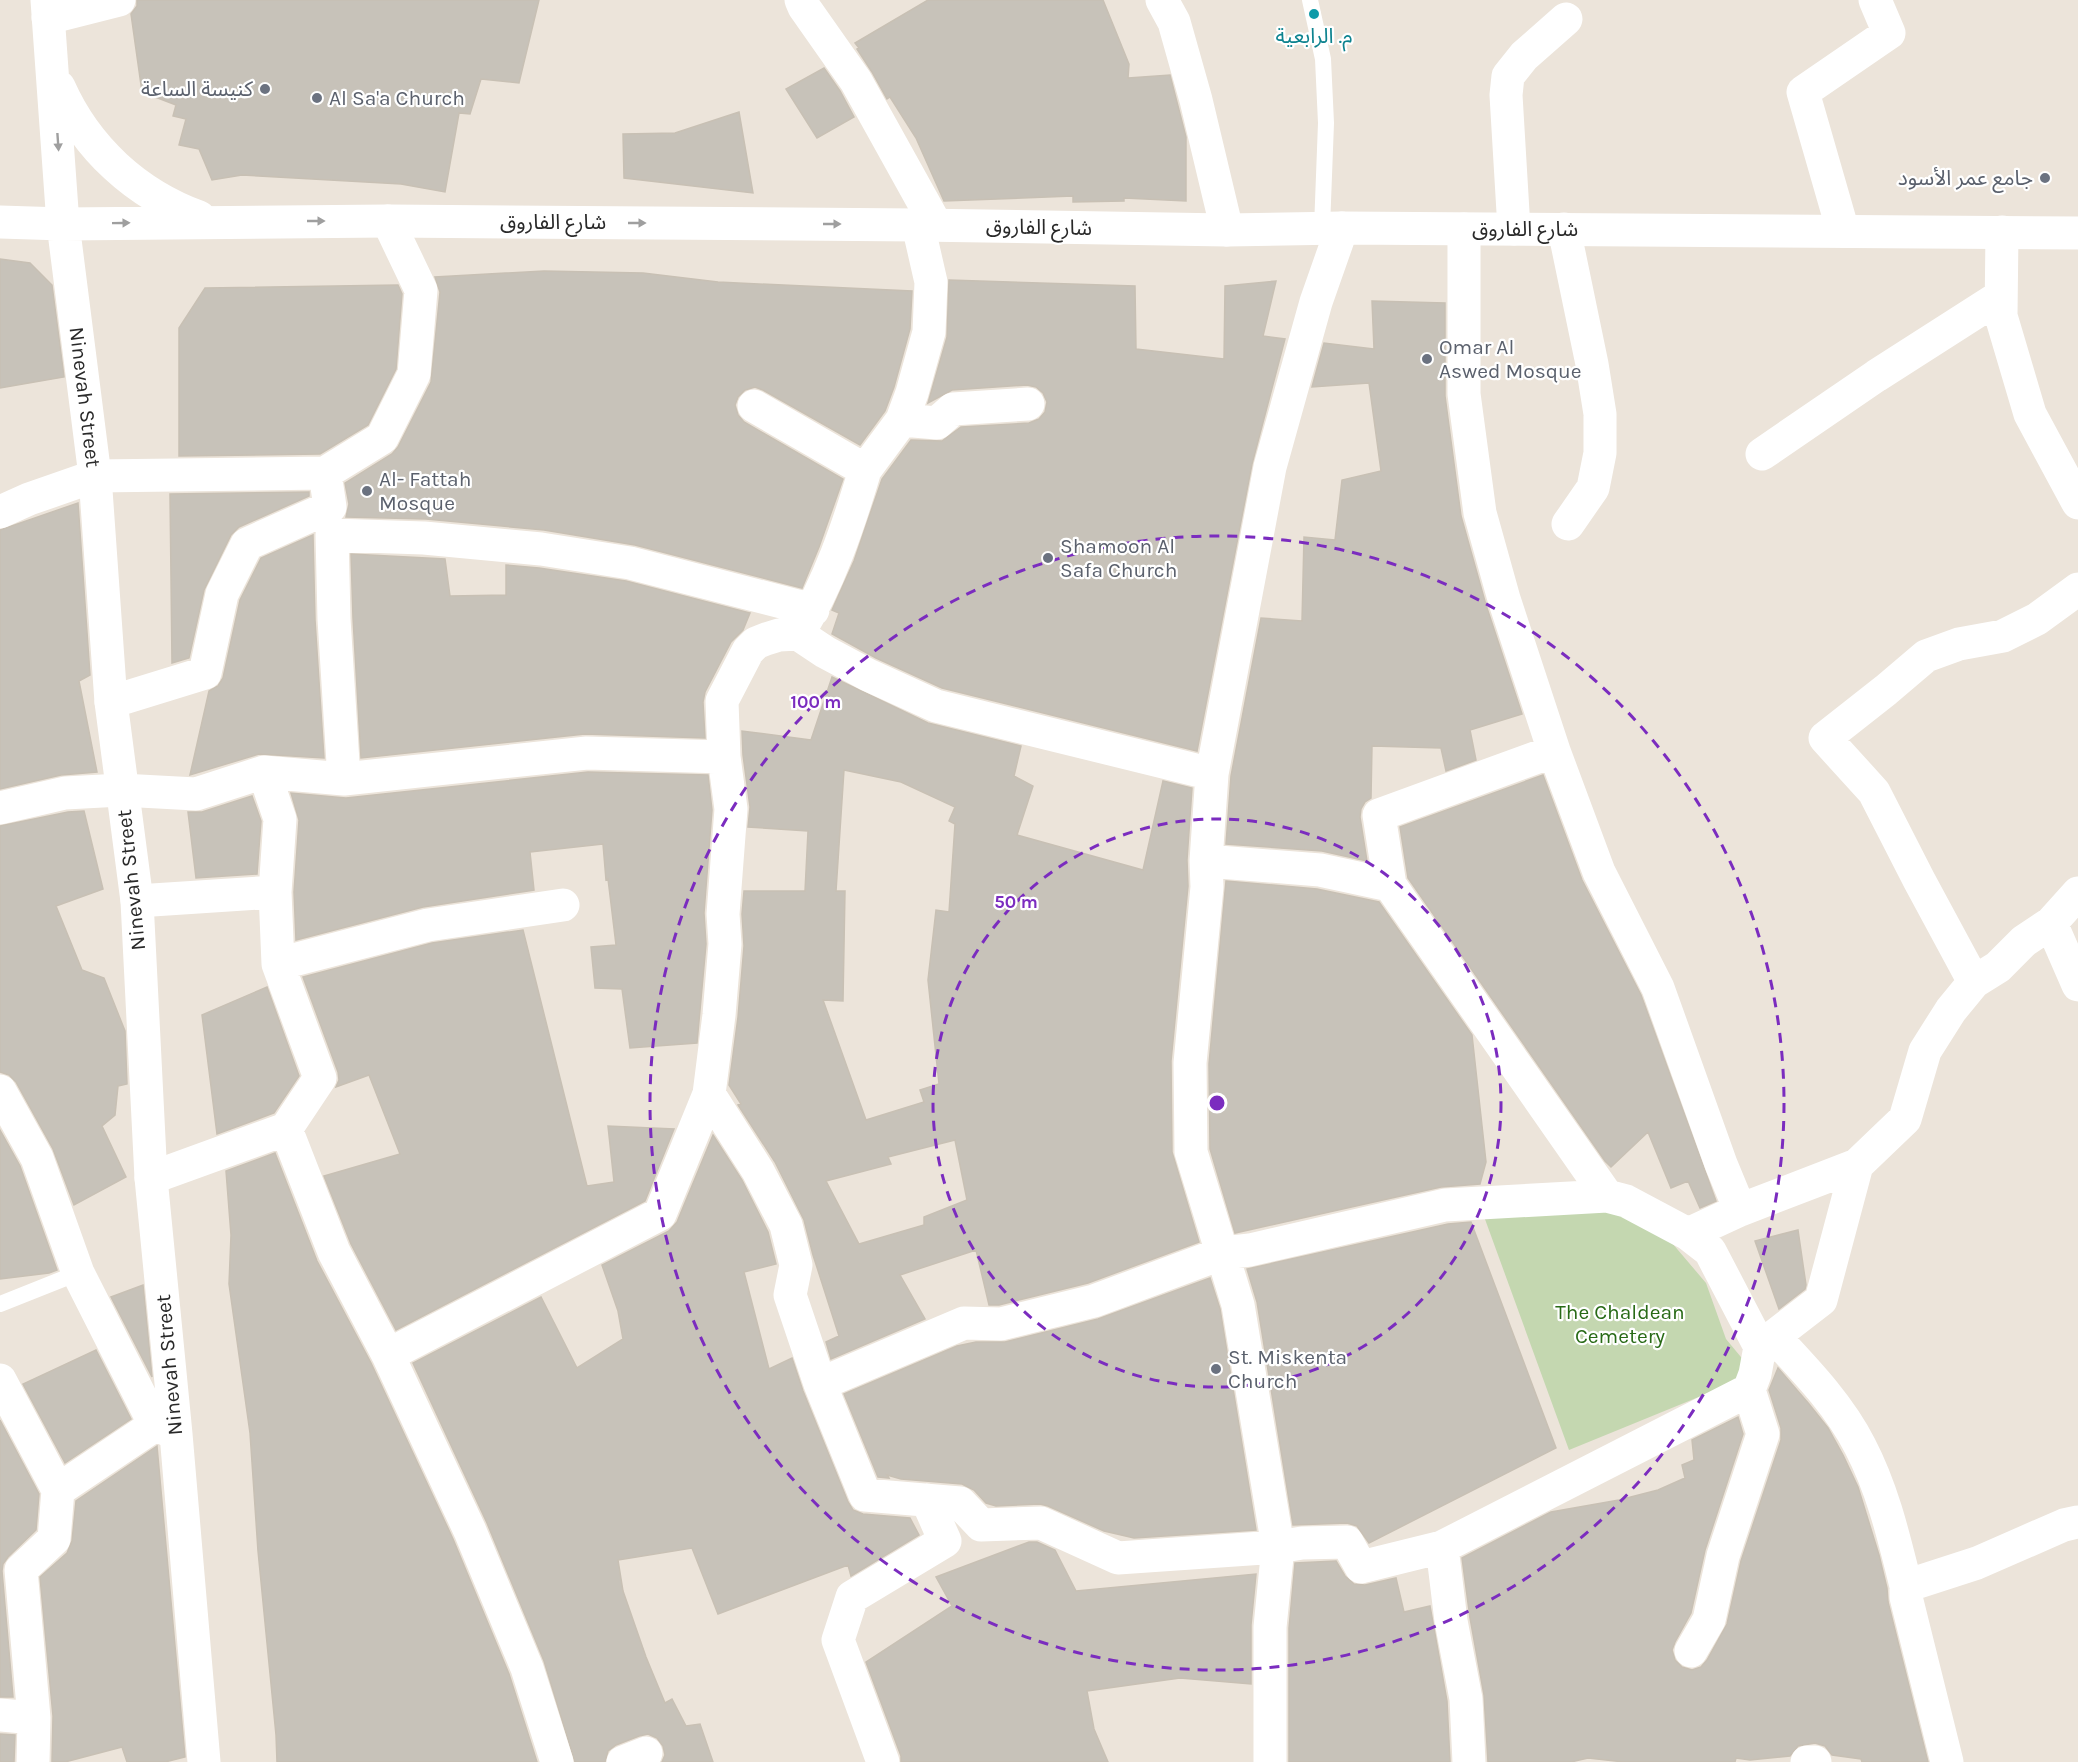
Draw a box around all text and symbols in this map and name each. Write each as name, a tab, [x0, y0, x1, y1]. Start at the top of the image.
marker: م. الرابعية	[1307, 7, 1321, 21]
place label: م. الرابعية	[1276, 24, 1352, 52]
place label: كنيسة الساعة	[141, 77, 253, 101]
marker: كنيسة الساعة	[258, 82, 272, 96]
place label: Al Sa'a Church	[329, 86, 465, 110]
marker: Al Sa'a Church	[310, 91, 324, 105]
one-way arrow	[53, 133, 62, 152]
place label: جامع عمر الأسود	[1898, 166, 2033, 193]
marker: جامع عمر الأسود	[2038, 171, 2052, 185]
street label: شارع الفاروق	[500, 210, 606, 237]
street label: شارع الفاروق	[986, 214, 1092, 243]
one-way arrow	[307, 216, 326, 226]
street label: شارع الفاروق	[1472, 217, 1578, 244]
one-way arrow	[112, 218, 131, 228]
one-way arrow	[628, 218, 647, 228]
one-way arrow	[823, 219, 842, 229]
street label: Ninevah Street	[64, 325, 106, 469]
place label: Omar Al Aswed Mosque	[1439, 335, 1582, 383]
marker: Omar Al Aswed Mosque	[1420, 352, 1434, 366]
place label: Al- Fattah Mosque	[379, 467, 471, 515]
marker: Al- Fattah Mosque	[360, 484, 374, 498]
place label: Shamoon Al Safa Church	[1060, 534, 1177, 582]
marker: Shamoon Al Safa Church	[1041, 551, 1055, 565]
text: 100 m	[791, 691, 841, 713]
street label: Ninevah Street	[112, 808, 150, 952]
text: 50 m	[994, 891, 1038, 913]
centre of rings	[1207, 1093, 1227, 1113]
street label: Ninevah Street	[151, 1293, 187, 1437]
park label: The Chaldean Cemetery	[1555, 1300, 1685, 1348]
place label: St. Miskenta Church	[1228, 1345, 1347, 1393]
marker: St. Miskenta Church	[1209, 1362, 1223, 1376]

